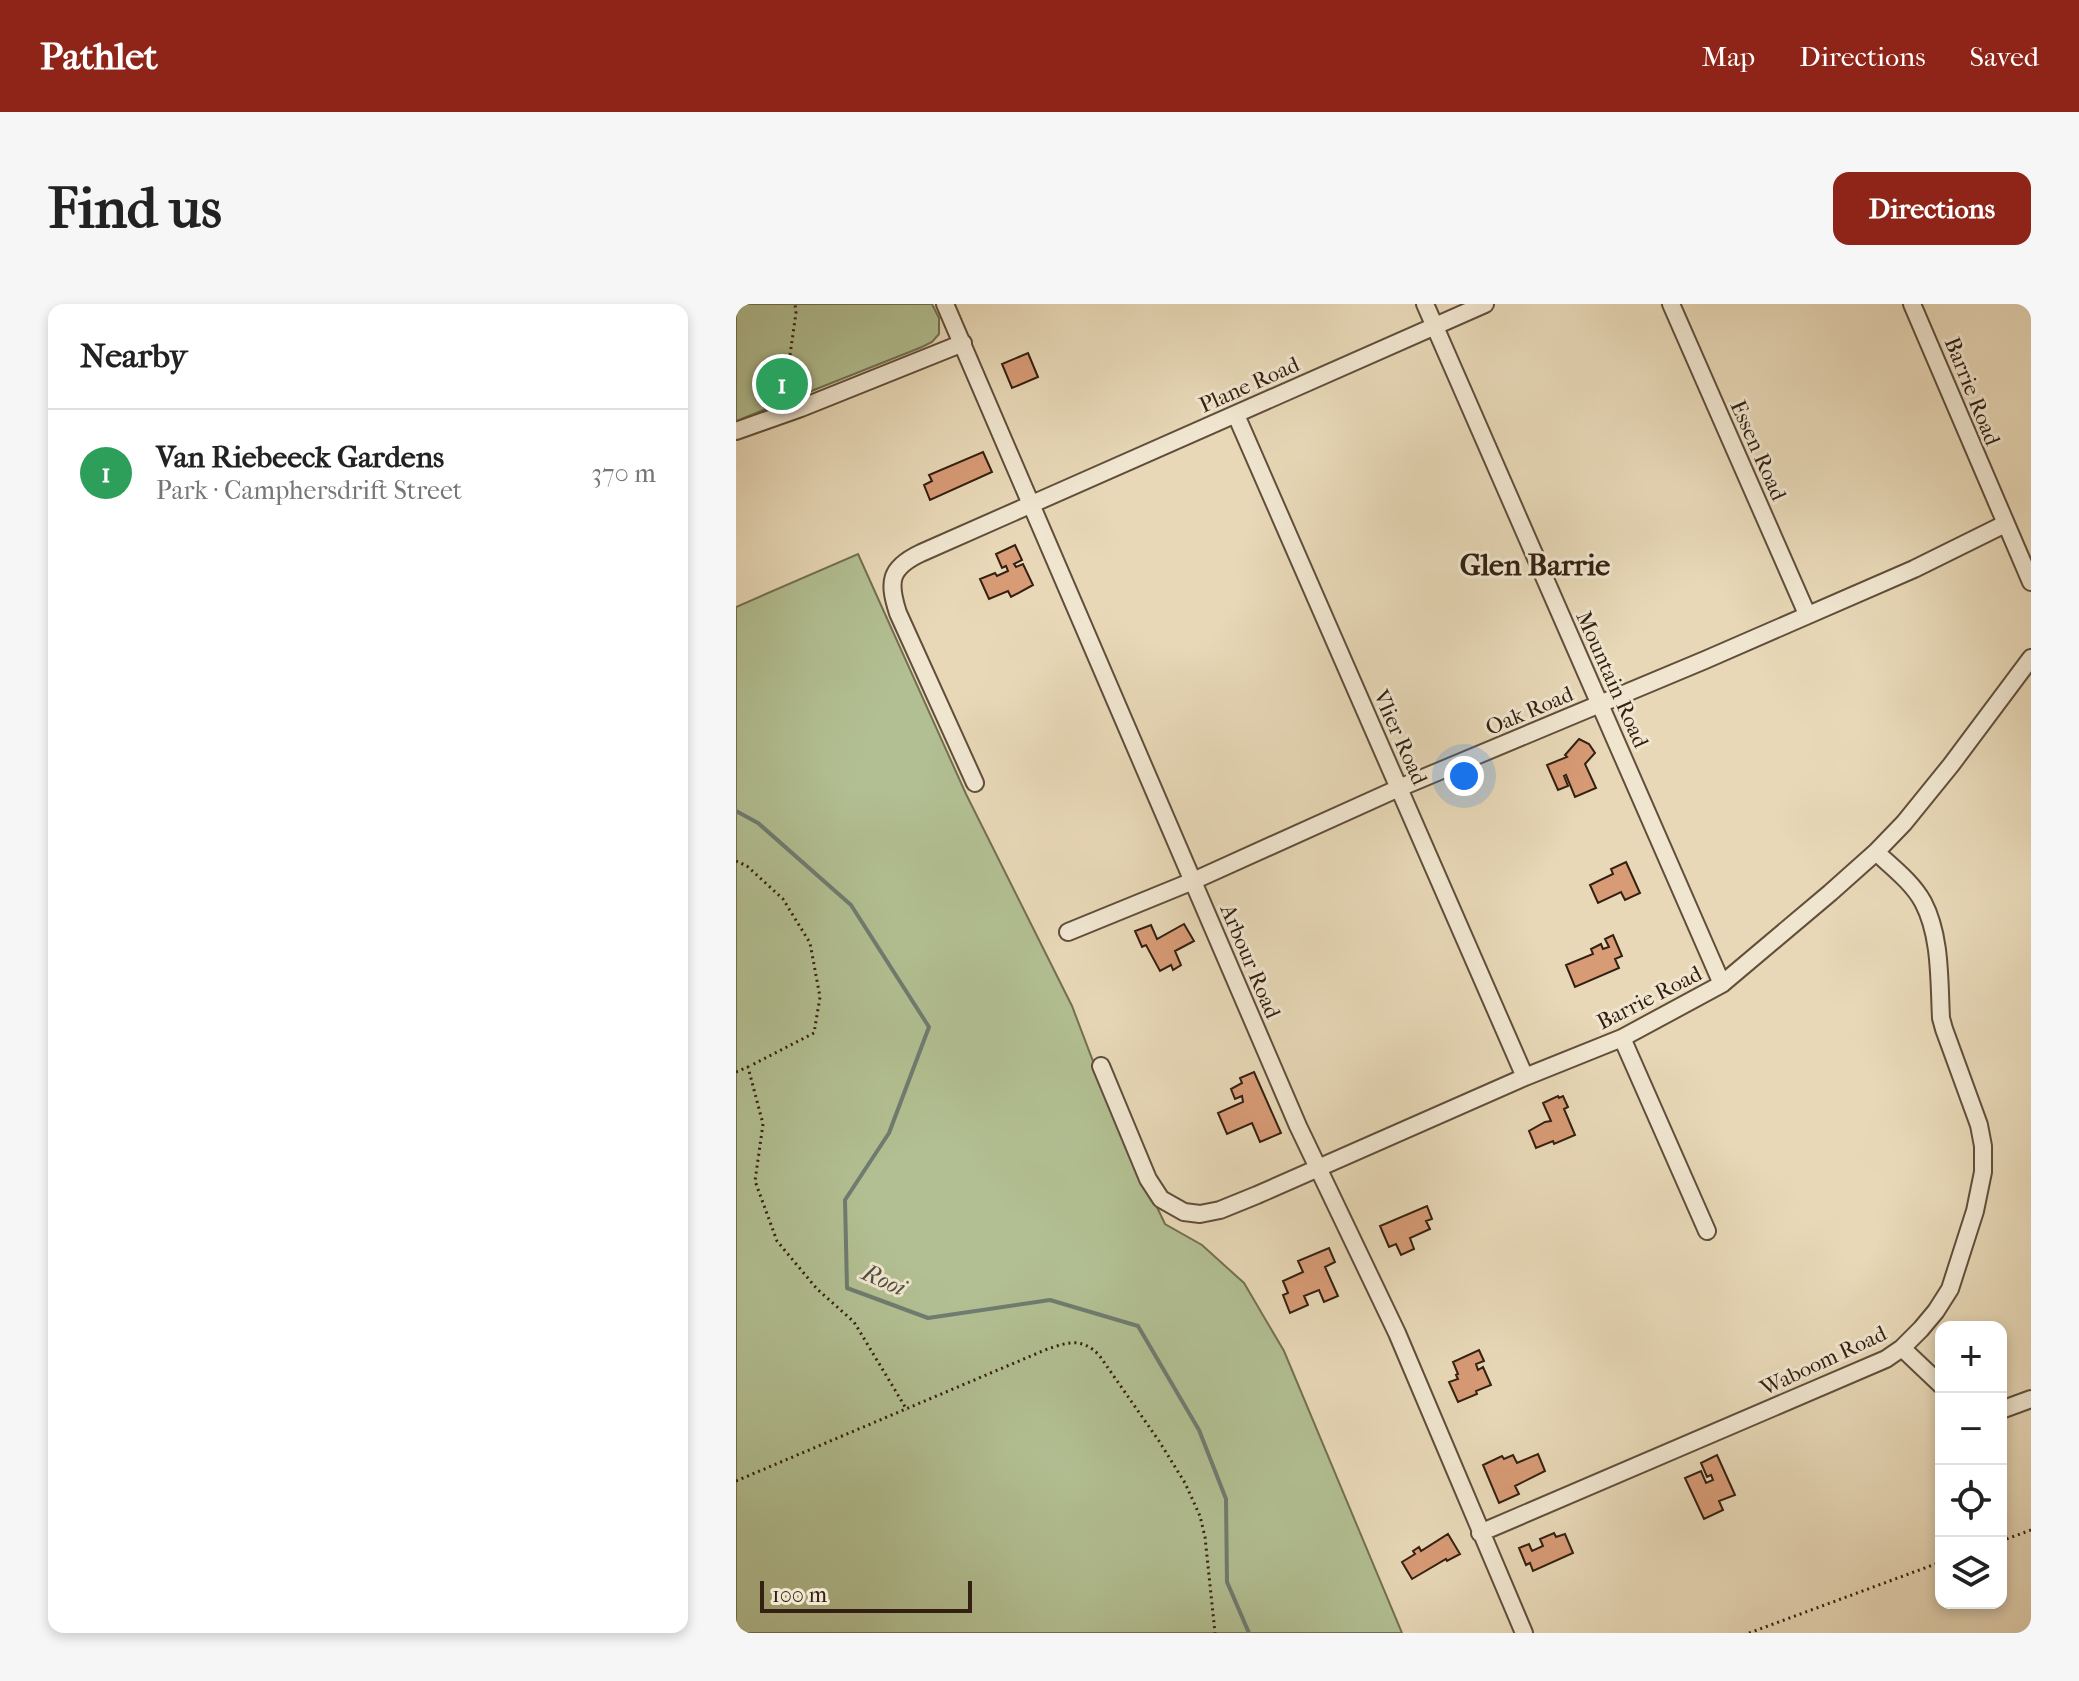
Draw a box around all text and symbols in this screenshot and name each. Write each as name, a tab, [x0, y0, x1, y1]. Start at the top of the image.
text: Pathlet	[40, 34, 158, 79]
text: Map	[1702, 40, 1755, 73]
text: Directions	[1799, 40, 1926, 73]
text: Saved	[1970, 40, 2039, 73]
button: Directions	[1833, 172, 2031, 245]
text: Find us	[48, 176, 222, 241]
street label: Barrie Road	[1939, 334, 2006, 450]
text: Nearby	[80, 336, 187, 376]
street label: Plane Road	[1195, 351, 1304, 419]
pin: 1	[756, 354, 808, 414]
street label: Essen Road	[1724, 396, 1792, 506]
text: Van Riebeeck Gardens	[156, 440, 444, 475]
text: 1	[101, 458, 111, 489]
text: 370 m	[591, 458, 656, 489]
text: Park · Camphersdrift Street	[156, 475, 462, 506]
district label: Glen Barrie	[1460, 548, 1610, 583]
street label: Mountain Road	[1570, 607, 1654, 753]
street label: Oak Road	[1482, 680, 1578, 741]
street label: Vlier Road	[1367, 685, 1433, 790]
your location	[1444, 756, 1484, 796]
street label: Arbour Road	[1214, 899, 1286, 1023]
street label: Barrie Road	[1593, 960, 1707, 1035]
water label: Rooi	[856, 1257, 912, 1303]
street label: Waboom Road	[1755, 1320, 1891, 1402]
map controls	[1935, 1321, 2007, 1609]
button: +	[1935, 1321, 2007, 1393]
button: −	[1935, 1393, 2007, 1465]
button: locate	[1935, 1465, 2007, 1537]
button: layers	[1935, 1537, 2007, 1609]
scale bar	[760, 1577, 972, 1613]
text: 100 m	[772, 1582, 827, 1608]

